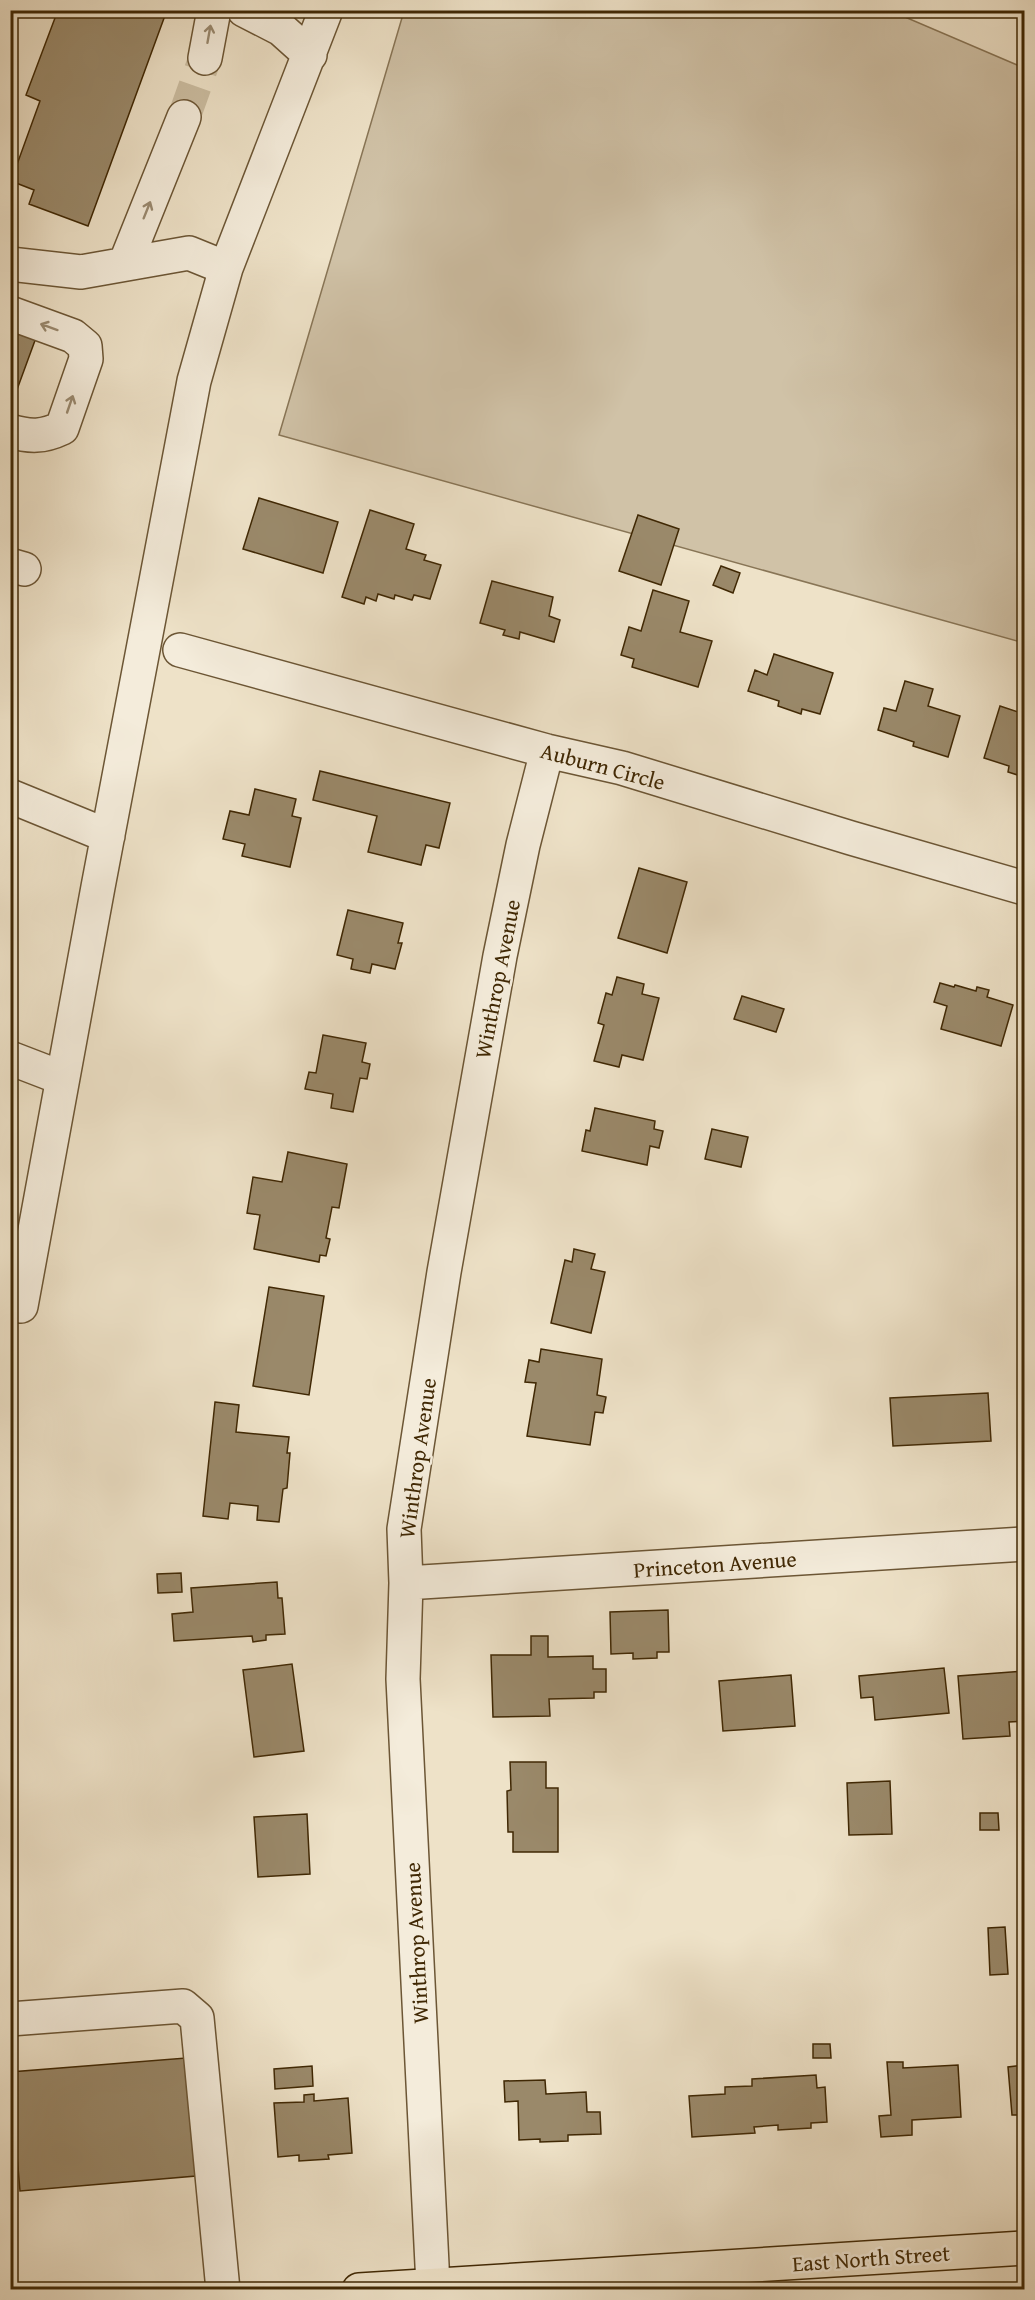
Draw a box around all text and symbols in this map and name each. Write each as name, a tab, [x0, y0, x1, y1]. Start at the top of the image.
one-way arrow	[204, 25, 215, 45]
one-way arrow	[142, 201, 153, 219]
one-way arrow	[40, 321, 59, 332]
one-way arrow	[66, 395, 77, 414]
street label: Auburn Circle	[537, 734, 669, 798]
street label: Winthrop Avenue	[466, 897, 528, 1061]
street label: Winthrop Avenue	[390, 1376, 444, 1540]
street label: Princeton Avenue	[632, 1542, 798, 1586]
street label: Winthrop Avenue	[396, 1861, 436, 2025]
street label: East North Street	[791, 2237, 951, 2279]

